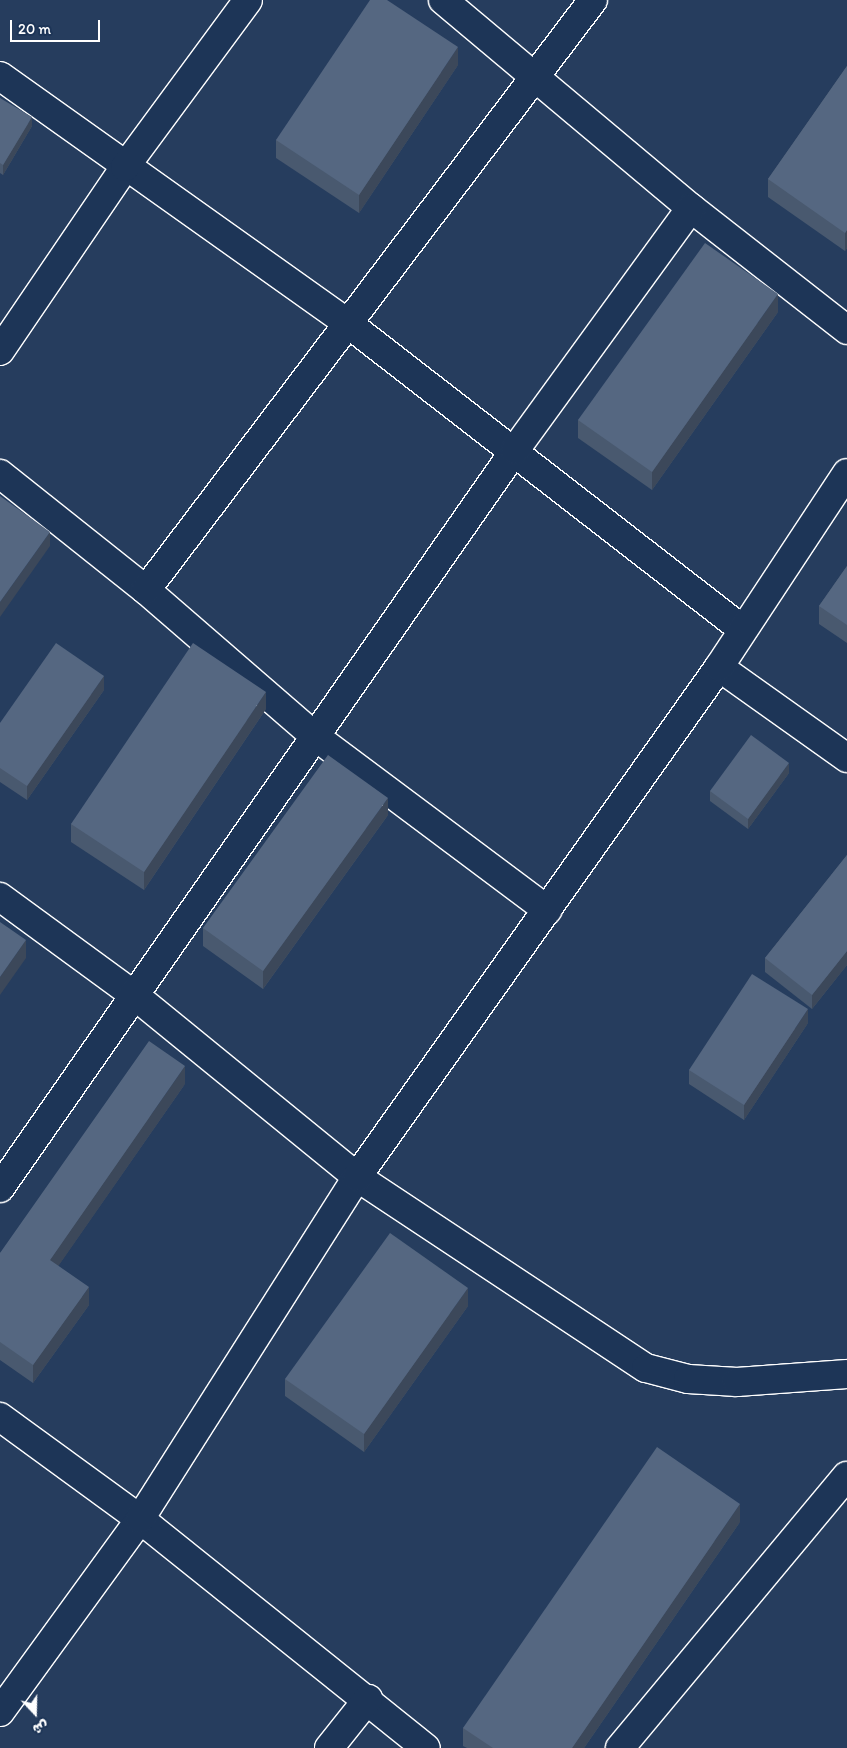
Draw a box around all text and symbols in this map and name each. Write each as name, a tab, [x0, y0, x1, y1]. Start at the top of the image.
scale bar	[12, 10, 102, 42]
text: 20 m	[18, 20, 51, 38]
north arrow	[10, 1688, 60, 1738]
text: ش	[30, 1717, 51, 1738]

